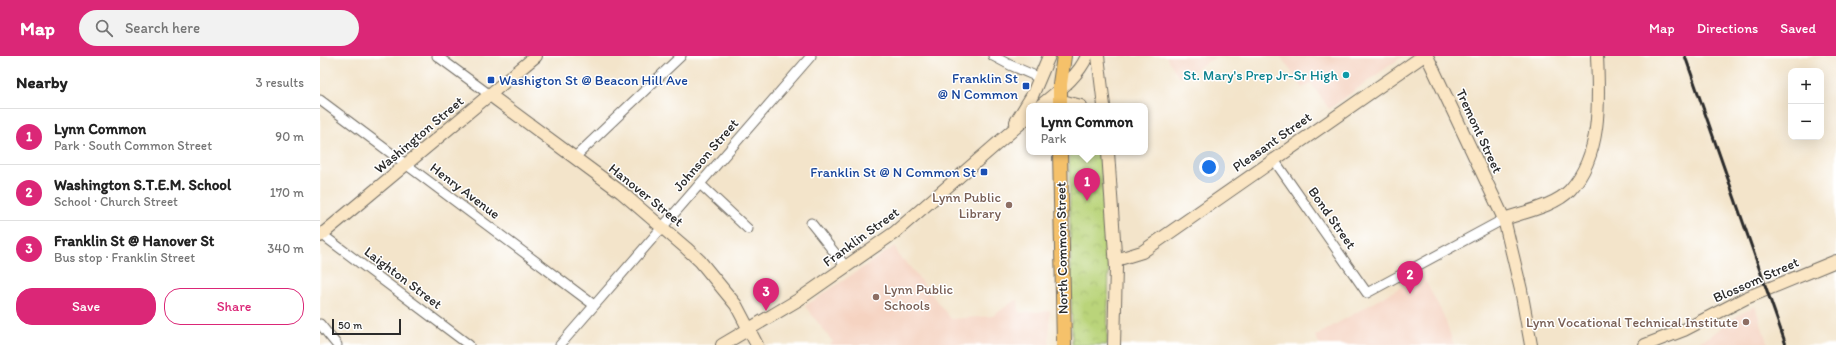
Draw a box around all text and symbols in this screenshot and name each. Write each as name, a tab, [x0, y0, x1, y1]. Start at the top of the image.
search box	[79, 10, 359, 46]
text: Map	[20, 17, 55, 40]
icon: search	[93, 17, 115, 39]
text: Search here	[125, 19, 200, 37]
text: Map	[1649, 20, 1675, 37]
text: Directions	[1697, 20, 1758, 37]
text: Saved	[1780, 20, 1816, 37]
place label: St. Mary's Prep Jr-Sr High	[1183, 67, 1338, 84]
map controls	[1788, 68, 1824, 140]
button: +	[1788, 68, 1824, 104]
place label: Franklin St @ N Common	[937, 70, 1018, 103]
marker: St. Mary's Prep Jr-Sr High	[1341, 70, 1351, 80]
text: Nearby	[16, 72, 68, 92]
place label: Washigton St @ Beacon Hill Ave	[499, 72, 688, 89]
text: 3 results	[255, 75, 304, 90]
marker: Washigton St @ Beacon Hill Ave	[486, 75, 496, 85]
marker: Franklin St @ N Common	[1021, 81, 1031, 91]
street label: Tremont Street	[1452, 86, 1506, 176]
street label: Washington Street	[371, 93, 467, 177]
popup	[1026, 103, 1148, 155]
button: −	[1788, 104, 1824, 140]
street label: Pleasant Street	[1229, 108, 1315, 176]
text: Lynn Common	[1041, 113, 1133, 131]
street label: Johnson Street	[670, 115, 742, 195]
text: Lynn Common	[54, 120, 146, 138]
text: 1	[26, 129, 32, 144]
text: 90 m	[275, 129, 304, 144]
text: Park	[1041, 131, 1066, 146]
text: Park · South Common Street	[54, 138, 212, 153]
your location	[1199, 157, 1219, 177]
street label: Henry Avenue	[427, 159, 503, 223]
street label: Hanover Street	[605, 160, 687, 230]
place label: Franklin St @ N Common St	[810, 164, 976, 181]
marker: Franklin St @ N Common St	[979, 167, 989, 177]
pin: 1	[1074, 168, 1100, 201]
text: Washington S.T.E.M. School	[54, 176, 231, 194]
street label: North Common Street	[1052, 182, 1072, 314]
street label: Bond Street	[1304, 184, 1360, 252]
text: 2	[26, 185, 32, 200]
text: 170 m	[270, 185, 304, 200]
place label: Lynn Public Library	[932, 189, 1001, 222]
text: School · Church Street	[54, 194, 178, 209]
marker: Lynn Public Library	[1004, 200, 1014, 210]
street label: Franklin Street	[820, 204, 902, 270]
text: Franklin St @ Hanover St	[54, 232, 215, 250]
text: 3	[25, 241, 33, 256]
text: 340 m	[267, 241, 304, 256]
street label: Laighton Street	[361, 243, 445, 313]
text: Bus stop · Franklin Street	[54, 250, 195, 265]
street label: Blossom Street	[1710, 254, 1802, 306]
pin: 2	[1397, 261, 1423, 294]
pin: 3	[753, 278, 779, 311]
place label: Lynn Public Schools	[884, 281, 953, 314]
button: Save	[16, 288, 156, 325]
button: Share	[164, 288, 304, 325]
marker: Lynn Public Schools	[871, 292, 881, 302]
place label: Lynn Vocational Technical Institute	[1526, 314, 1738, 331]
scale bar	[332, 317, 401, 336]
marker: Lynn Vocational Technical Institute	[1741, 317, 1751, 327]
text: 50 m	[338, 319, 362, 332]

